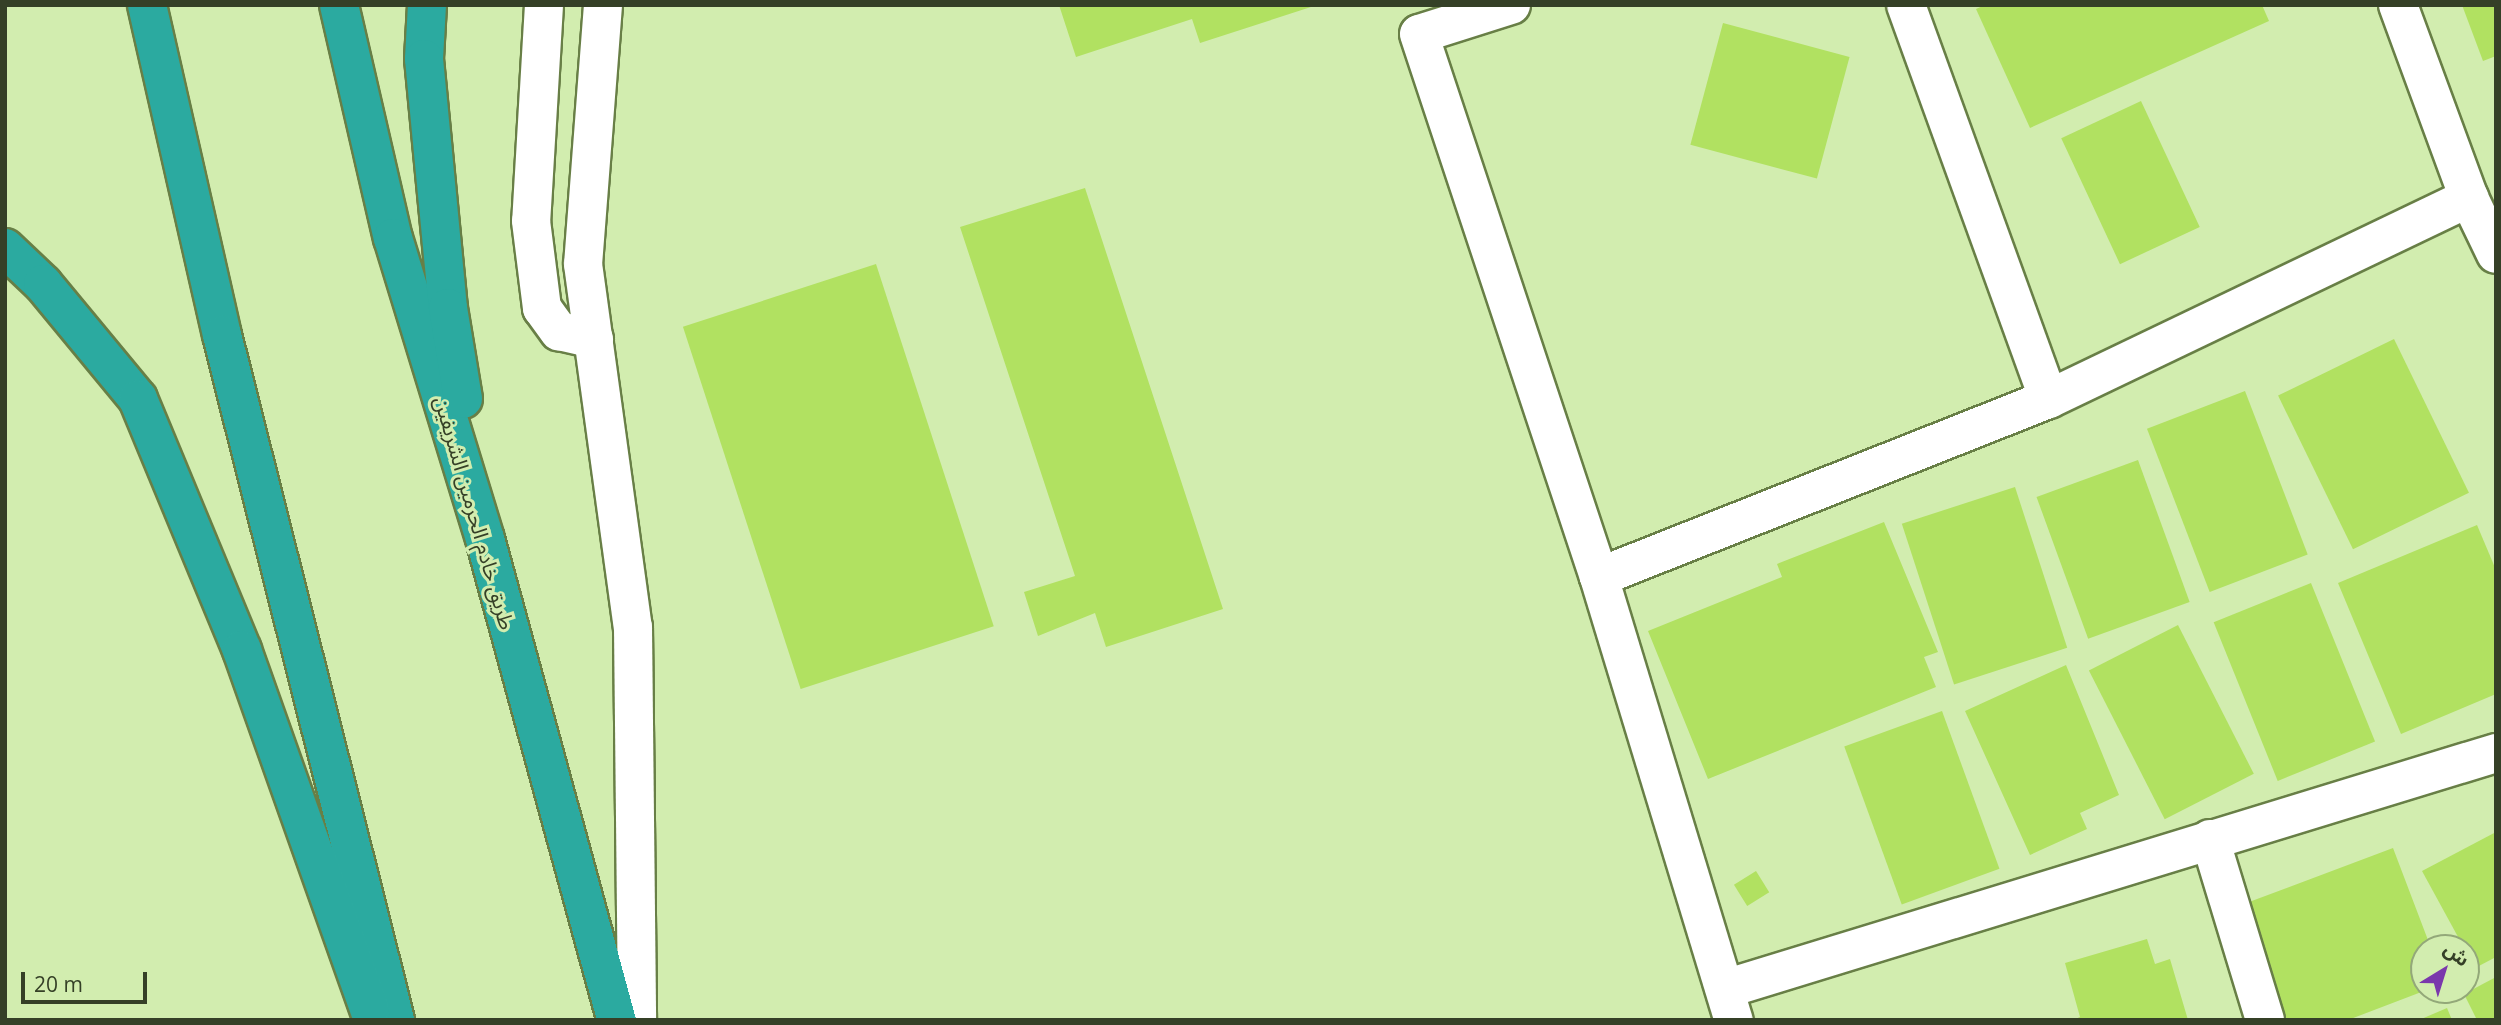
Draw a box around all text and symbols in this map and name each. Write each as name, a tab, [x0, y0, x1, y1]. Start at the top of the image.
street label: طريق خادم الحرمين الشريفين	[430, 393, 520, 633]
north arrow	[2410, 934, 2480, 1004]
text: ش	[2438, 936, 2475, 972]
scale bar	[24, 958, 150, 1002]
text: 20 m	[34, 970, 83, 998]

